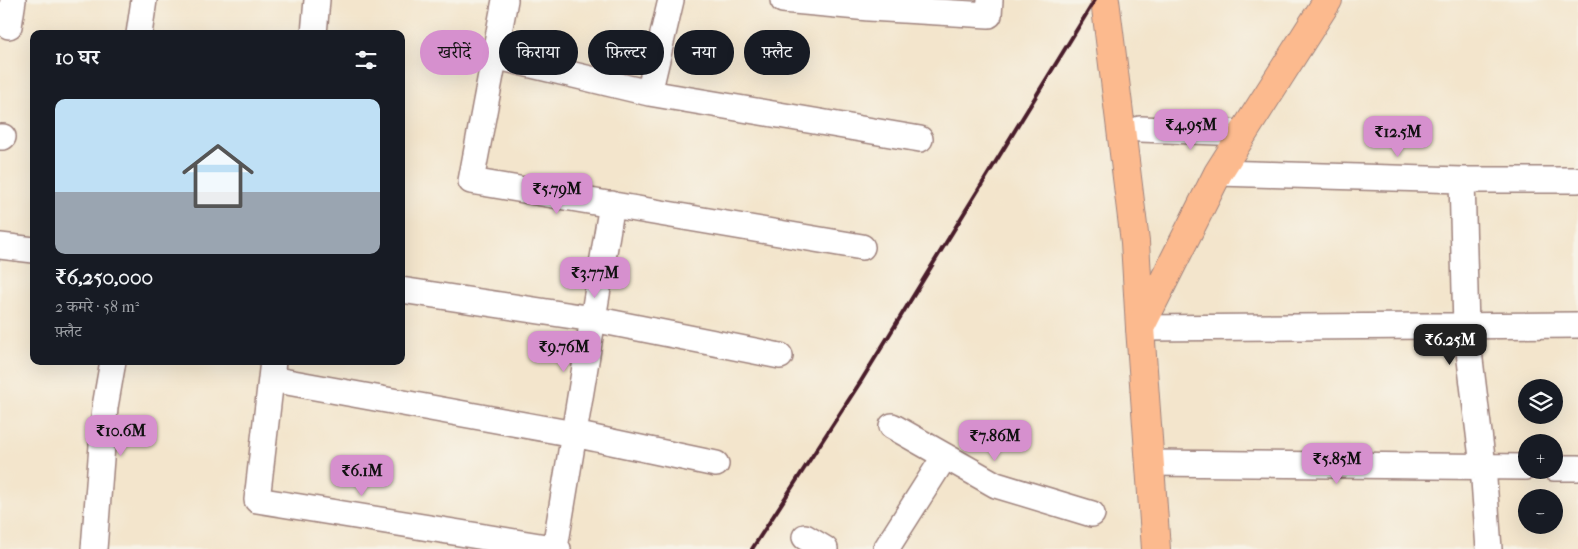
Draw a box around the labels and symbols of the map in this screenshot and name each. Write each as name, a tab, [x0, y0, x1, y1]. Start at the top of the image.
pin: ₹4.95M	[1150, 108, 1232, 151]
pin: ₹12.5M	[1357, 116, 1439, 158]
pin: ₹5.79M	[516, 172, 598, 215]
pin: ₹3.77M	[554, 256, 636, 299]
pin: ₹6.25M	[1409, 324, 1491, 366]
pin: ₹9.76M	[523, 330, 605, 373]
pin: ₹10.6M	[80, 414, 162, 457]
pin: ₹7.86M	[954, 420, 1036, 462]
pin: ₹5.85M	[1296, 442, 1378, 485]
pin: ₹6.1M	[327, 454, 397, 497]

